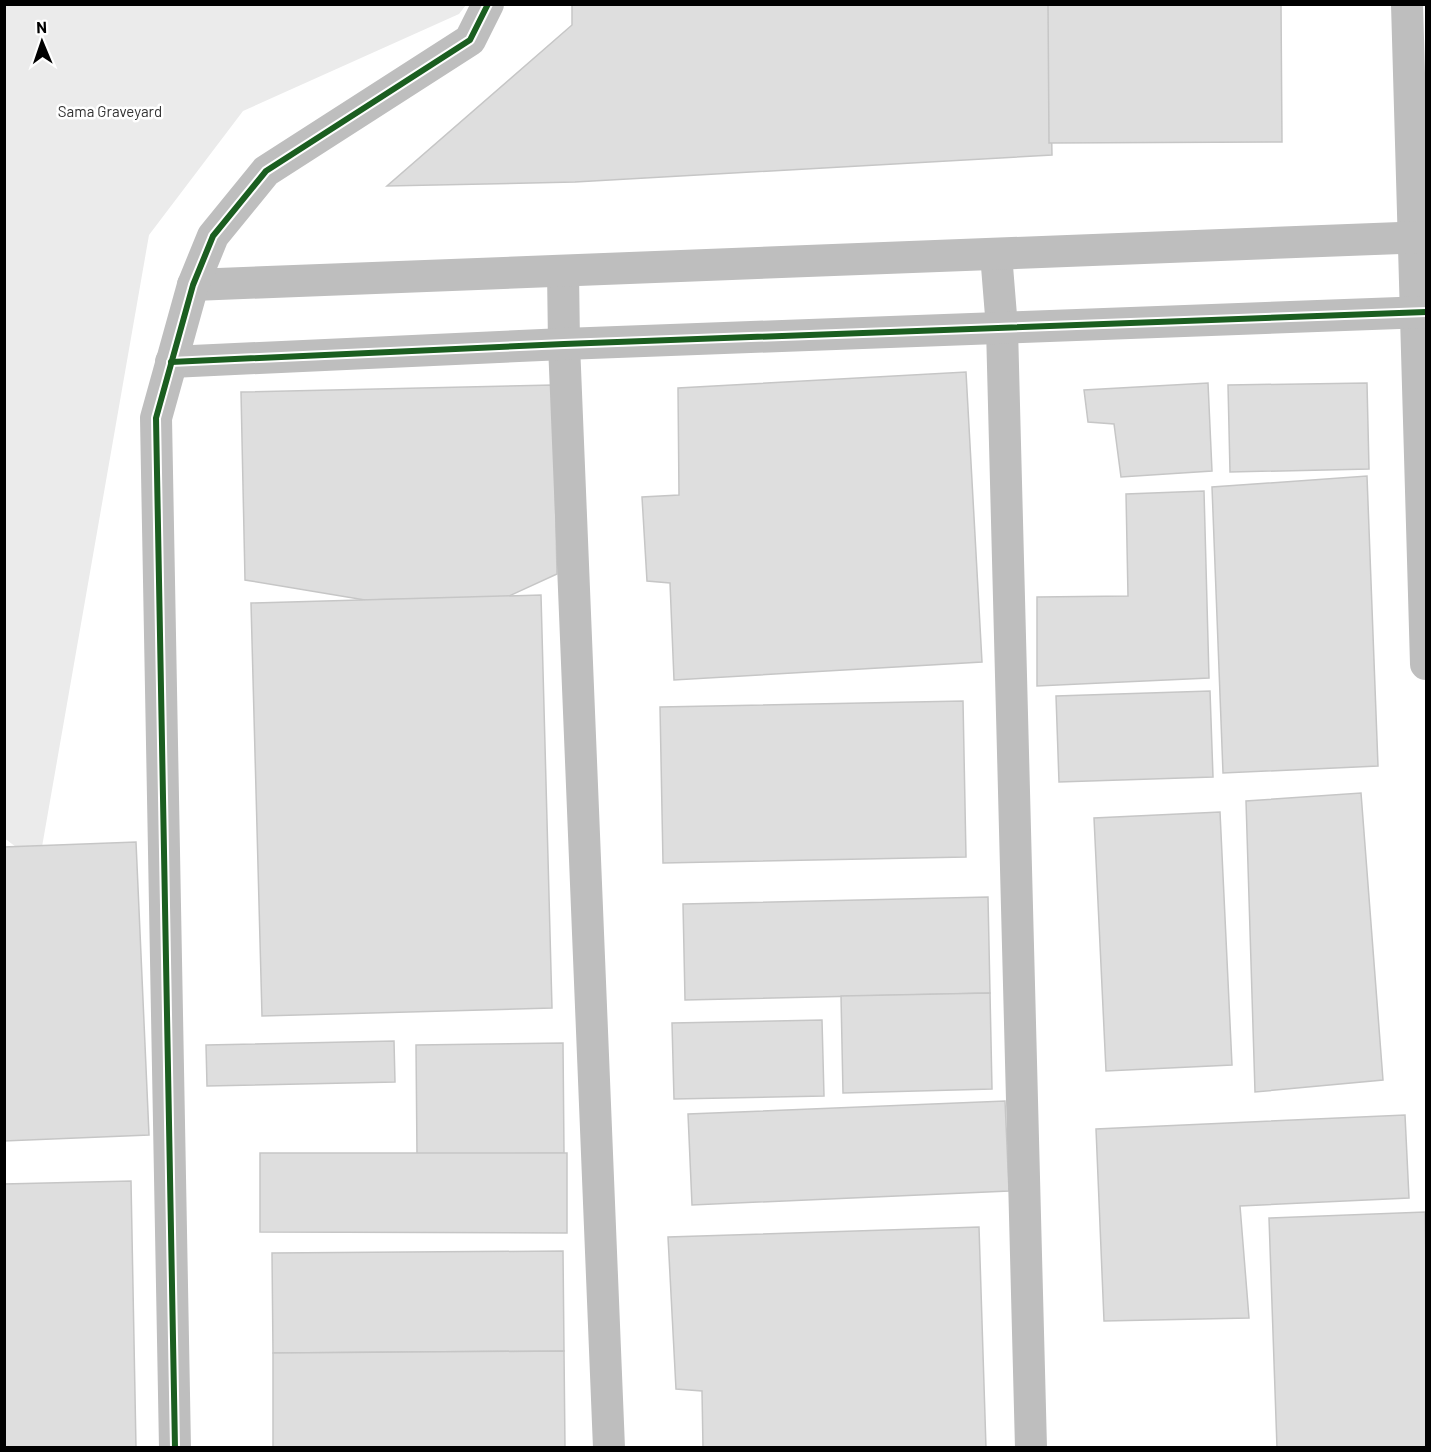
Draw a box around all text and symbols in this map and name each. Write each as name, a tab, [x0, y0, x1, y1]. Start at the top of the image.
north arrow	[12, 12, 72, 72]
text: N	[36, 17, 47, 36]
park label: Sama Graveyard	[58, 102, 162, 120]

